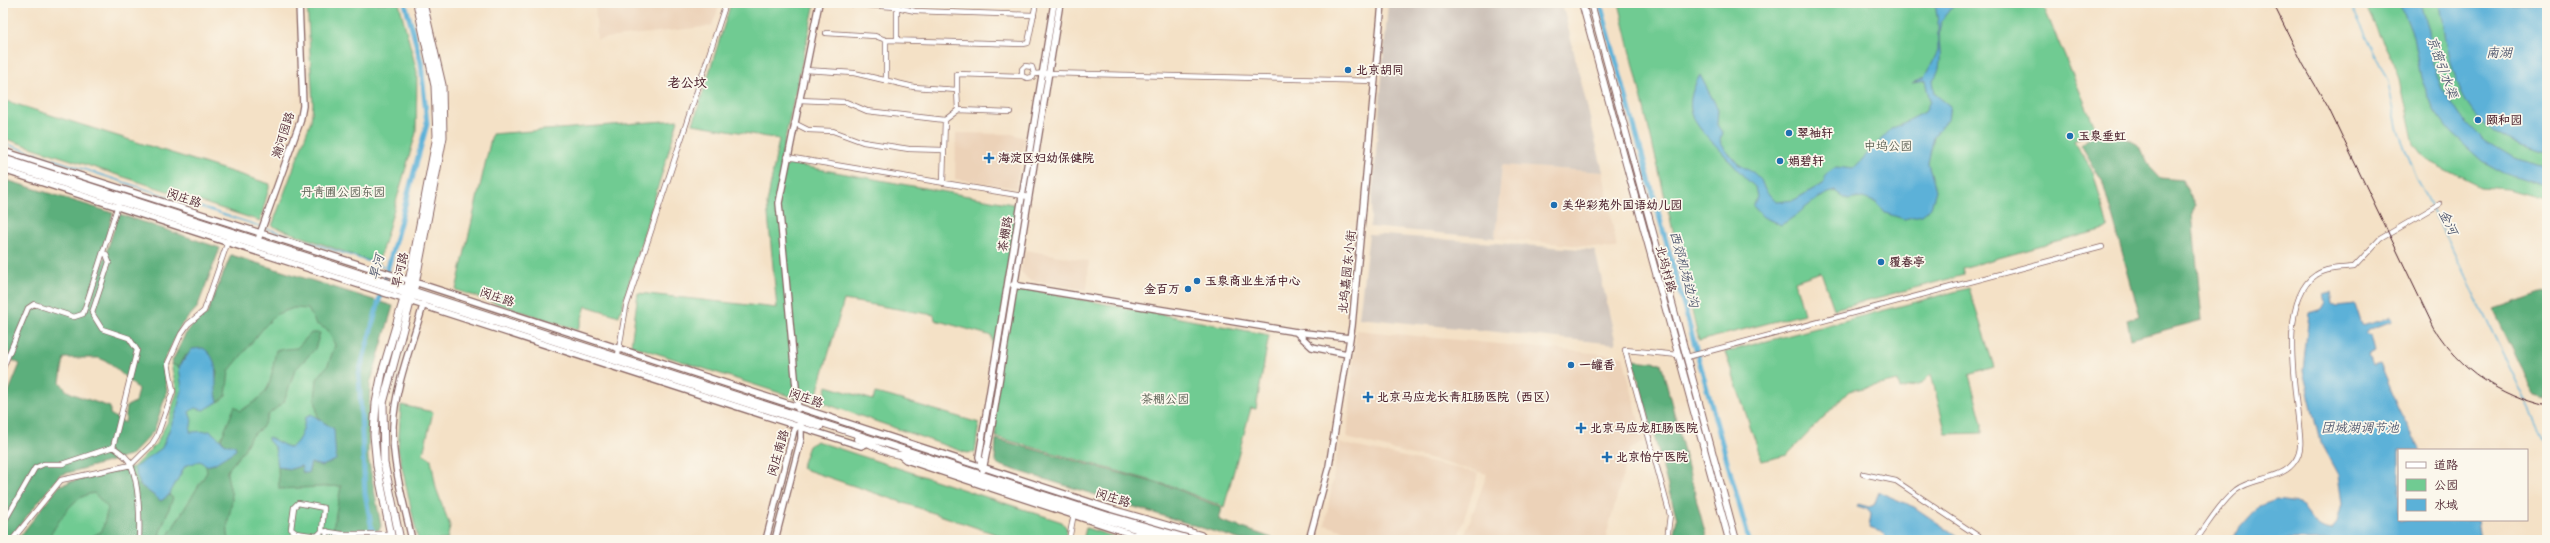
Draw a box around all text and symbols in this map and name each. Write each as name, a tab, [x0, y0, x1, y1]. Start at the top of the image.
water label: 京密引水渠	[2423, 34, 2462, 102]
water label: 南湖	[2486, 44, 2514, 61]
place label: 北京胡同	[1356, 62, 1404, 77]
marker: 北京胡同	[1343, 65, 1353, 75]
district label: 老公坟	[667, 74, 707, 91]
street label: 瀚河园路	[268, 110, 297, 160]
place label: 颐和园	[2486, 112, 2522, 127]
marker: 颐和园	[2473, 115, 2483, 125]
place label: 翠袖轩	[1797, 125, 1833, 140]
marker: 翠袖轩	[1784, 128, 1794, 138]
place label: 玉泉垂虹	[2078, 128, 2126, 143]
marker: 玉泉垂虹	[2065, 131, 2075, 141]
park label: 中坞公园	[1864, 138, 1912, 153]
place label: 海淀区妇幼保健院	[998, 150, 1094, 165]
marker: 海淀区妇幼保健院	[983, 152, 995, 164]
place label: 娟碧轩	[1788, 153, 1824, 168]
marker: 娟碧轩	[1775, 156, 1785, 166]
park label: 丹青圃公园东园	[301, 184, 385, 199]
street label: 闵庄路	[165, 185, 204, 210]
place label: 美华彩苑外国语幼儿园	[1562, 197, 1682, 212]
marker: 美华彩苑外国语幼儿园	[1549, 200, 1559, 210]
water label: 金河	[2435, 207, 2463, 239]
street label: 茶棚路	[994, 215, 1015, 253]
street label: 北坞嘉园东小街	[1335, 229, 1358, 315]
water label: 西郊机场边沟	[1666, 229, 1703, 310]
street label: 北坞村路	[1653, 244, 1680, 294]
water label: 旱河	[365, 250, 389, 282]
street label: 旱河路	[388, 251, 411, 289]
place label: 覆春亭	[1889, 254, 1925, 269]
marker: 覆春亭	[1876, 257, 1886, 267]
place label: 玉泉商业生活中心	[1205, 273, 1301, 288]
marker: 玉泉商业生活中心	[1192, 276, 1202, 286]
place label: 金百万	[1144, 281, 1180, 296]
street label: 闵庄路	[478, 284, 517, 309]
marker: 金百万	[1183, 284, 1193, 294]
place label: 一罐香	[1579, 357, 1615, 372]
marker: 一罐香	[1566, 360, 1576, 370]
street label: 闵庄路	[787, 385, 826, 410]
place label: 北京马应龙长青肛肠医院（西区）	[1377, 389, 1557, 404]
park label: 茶棚公园	[1141, 391, 1189, 406]
marker: 北京马应龙长青肛肠医院（西区）	[1362, 391, 1374, 403]
water label: 团城湖调节池	[2321, 419, 2400, 436]
place label: 北京马应龙肛肠医院	[1590, 420, 1698, 435]
marker: 北京马应龙肛肠医院	[1575, 422, 1587, 434]
street label: 闵庄南路	[764, 428, 791, 478]
place label: 北京怡宁医院	[1616, 449, 1688, 464]
legend	[2398, 449, 2528, 521]
marker: 北京怡宁医院	[1601, 451, 1613, 463]
text: 道路	[2434, 457, 2458, 472]
text: 公园	[2434, 477, 2458, 492]
street label: 闵庄路	[1094, 485, 1133, 510]
text: 水域	[2434, 497, 2458, 512]

